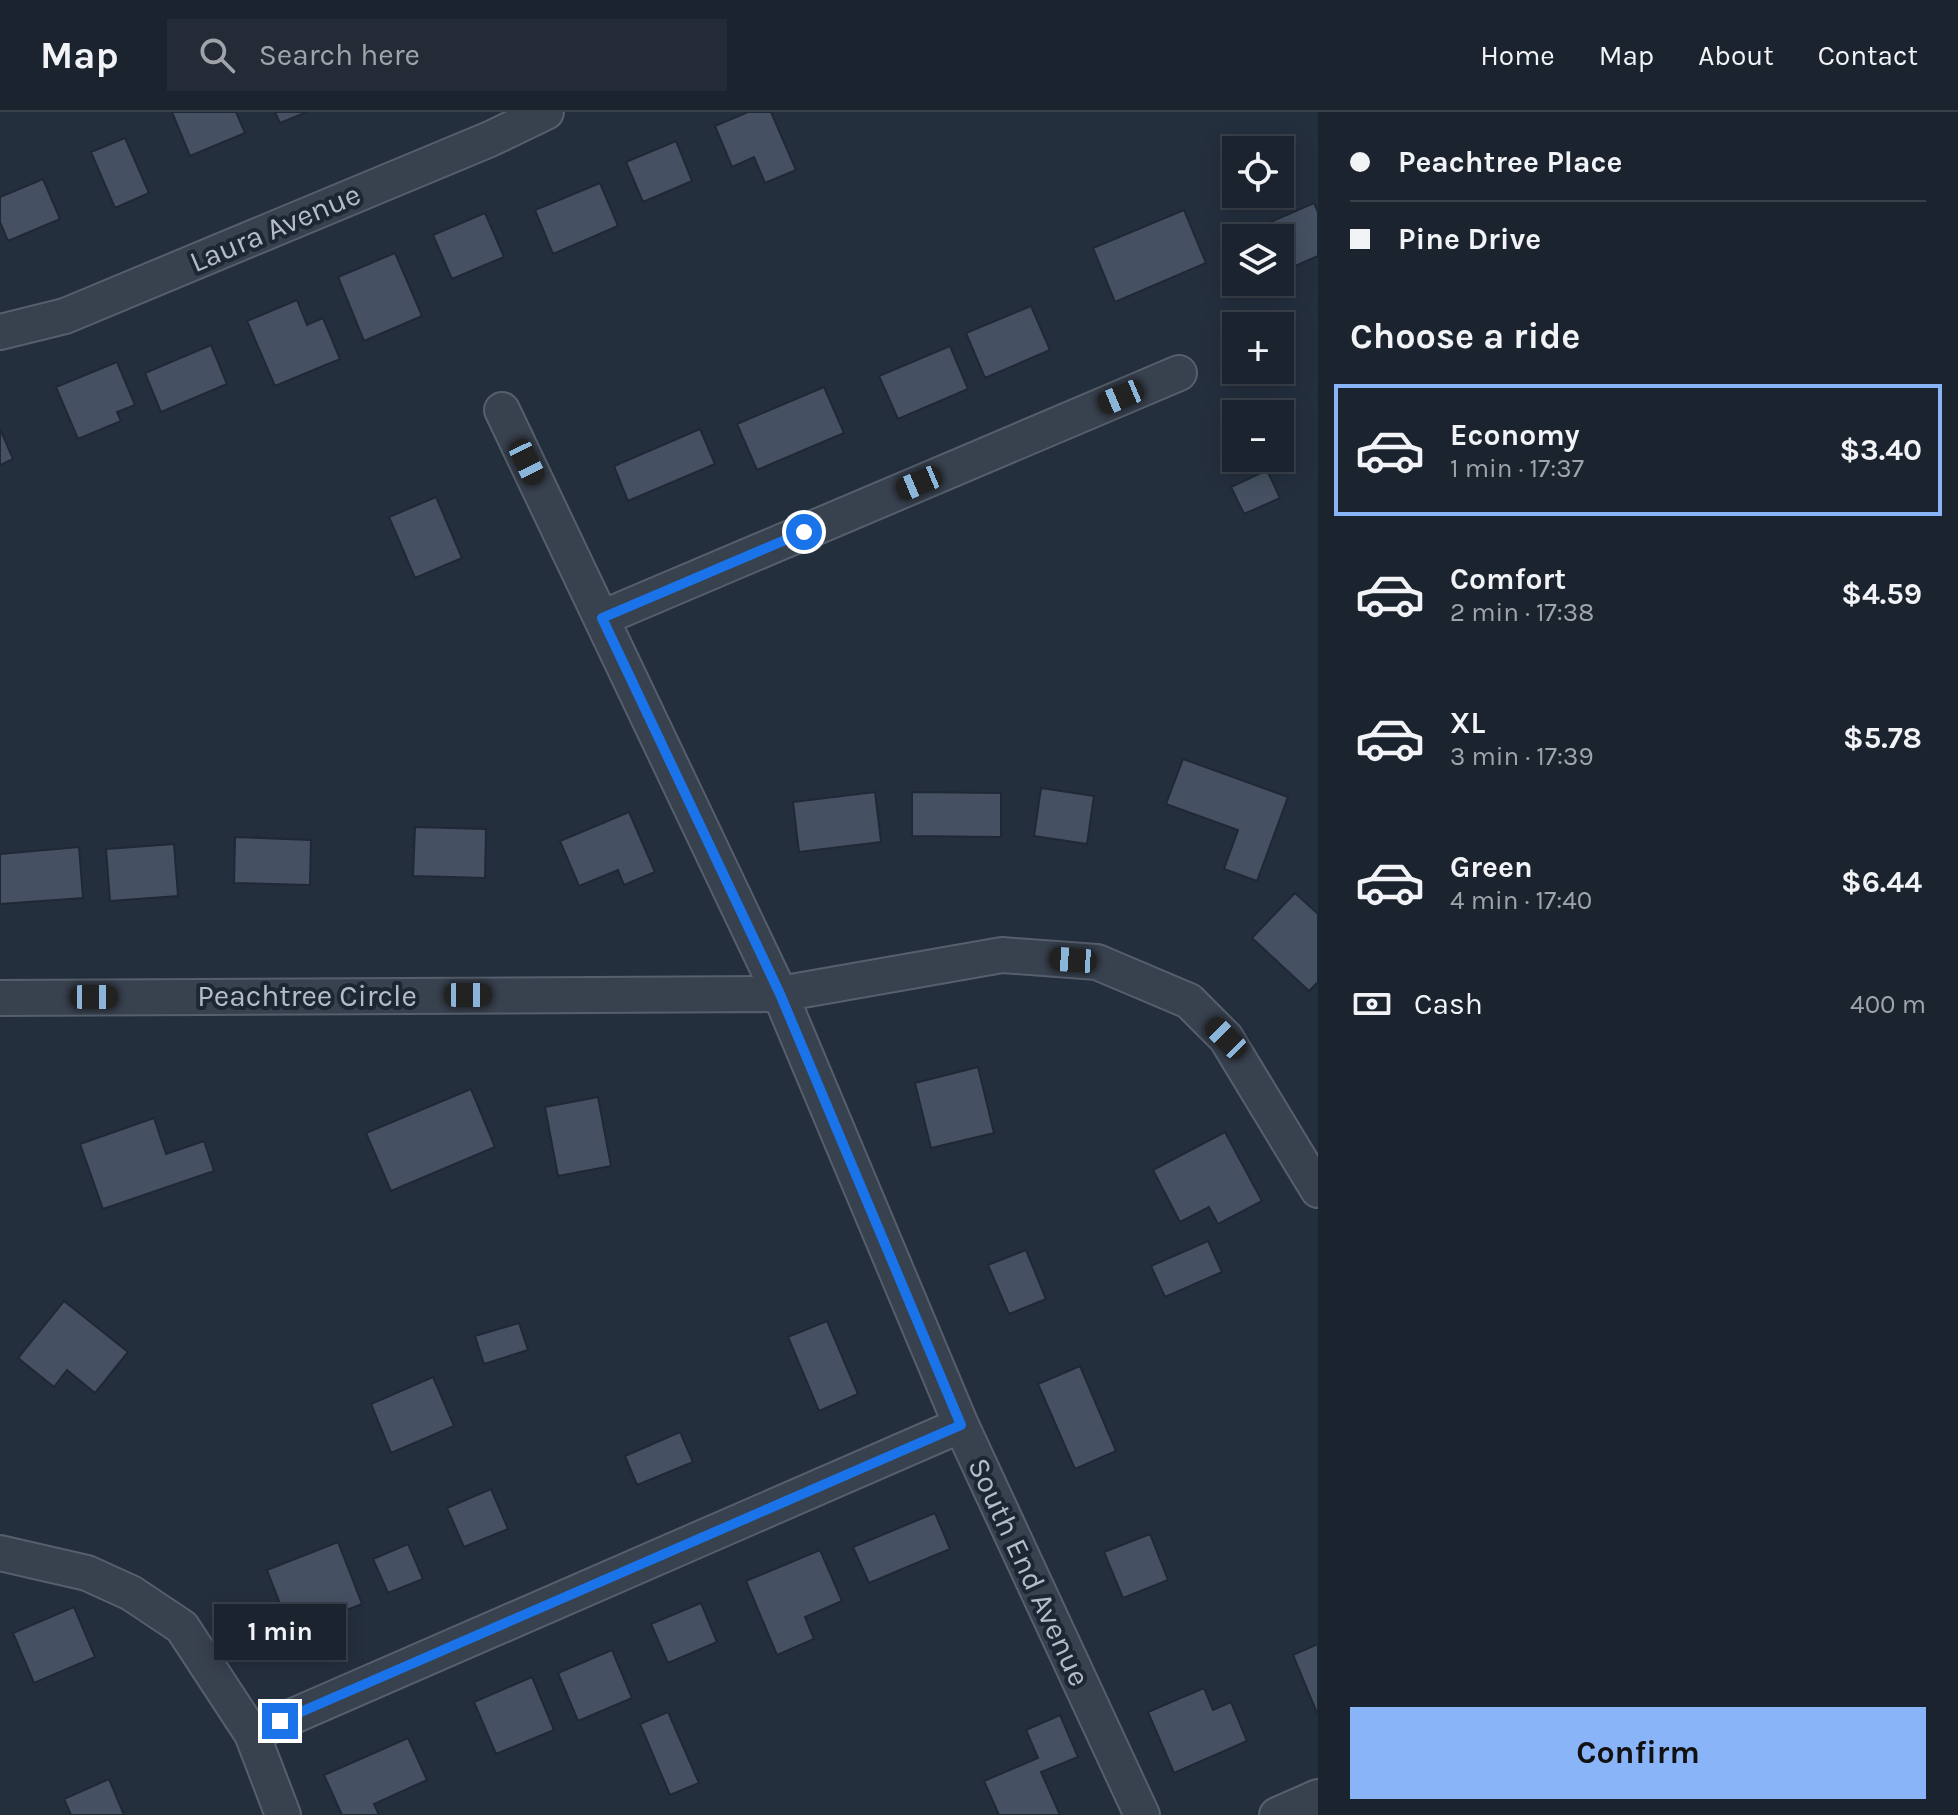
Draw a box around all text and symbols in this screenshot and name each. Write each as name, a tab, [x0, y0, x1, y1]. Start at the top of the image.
search box	[167, 19, 727, 91]
text: Map	[40, 33, 119, 78]
icon: search	[195, 33, 239, 77]
text: Search here	[259, 37, 420, 73]
text: Home	[1480, 39, 1555, 72]
text: Map	[1599, 39, 1654, 72]
text: About	[1698, 39, 1774, 72]
text: Contact	[1818, 39, 1918, 72]
map controls	[1222, 136, 1294, 472]
button: locate	[1222, 136, 1294, 208]
text: Peachtree Place	[1398, 144, 1622, 180]
street label: Laura Avenue	[184, 176, 366, 280]
text: Pine Drive	[1398, 221, 1541, 257]
button: layers	[1222, 224, 1294, 296]
button: +	[1222, 312, 1294, 384]
text: Choose a ride	[1350, 315, 1580, 357]
car	[1094, 377, 1148, 417]
button: −	[1222, 400, 1294, 472]
icon: car	[1354, 414, 1426, 486]
text: Economy	[1450, 417, 1580, 453]
text: $3.40	[1839, 432, 1922, 468]
car	[506, 435, 548, 489]
text: 1 min · 17:37	[1450, 453, 1584, 484]
car	[892, 463, 946, 503]
route start	[786, 514, 822, 550]
icon: car	[1354, 558, 1426, 630]
text: Comfort	[1450, 561, 1566, 597]
text: $4.59	[1841, 576, 1922, 612]
text: 2 min · 17:38	[1450, 597, 1594, 628]
icon: car	[1354, 702, 1426, 774]
text: XL	[1450, 705, 1485, 741]
text: $5.78	[1843, 720, 1922, 756]
text: 3 min · 17:39	[1450, 741, 1594, 772]
icon: car	[1354, 846, 1426, 918]
text: Green	[1450, 849, 1533, 885]
text: $6.44	[1841, 864, 1922, 900]
text: 4 min · 17:40	[1450, 885, 1592, 916]
car	[1048, 946, 1098, 974]
street label: Peachtree Circle	[197, 978, 417, 1014]
icon: cash	[1350, 982, 1394, 1026]
car	[444, 983, 492, 1007]
car	[70, 985, 118, 1009]
text: Cash	[1414, 986, 1483, 1022]
text: 400 m	[1850, 989, 1926, 1020]
car	[1201, 1013, 1251, 1063]
street label: South End Avenue	[960, 1452, 1098, 1692]
callout: 1 min	[214, 1605, 346, 1661]
text: 1 min	[247, 1616, 313, 1647]
route end	[262, 1703, 298, 1739]
button: Confirm	[1350, 1707, 1926, 1799]

